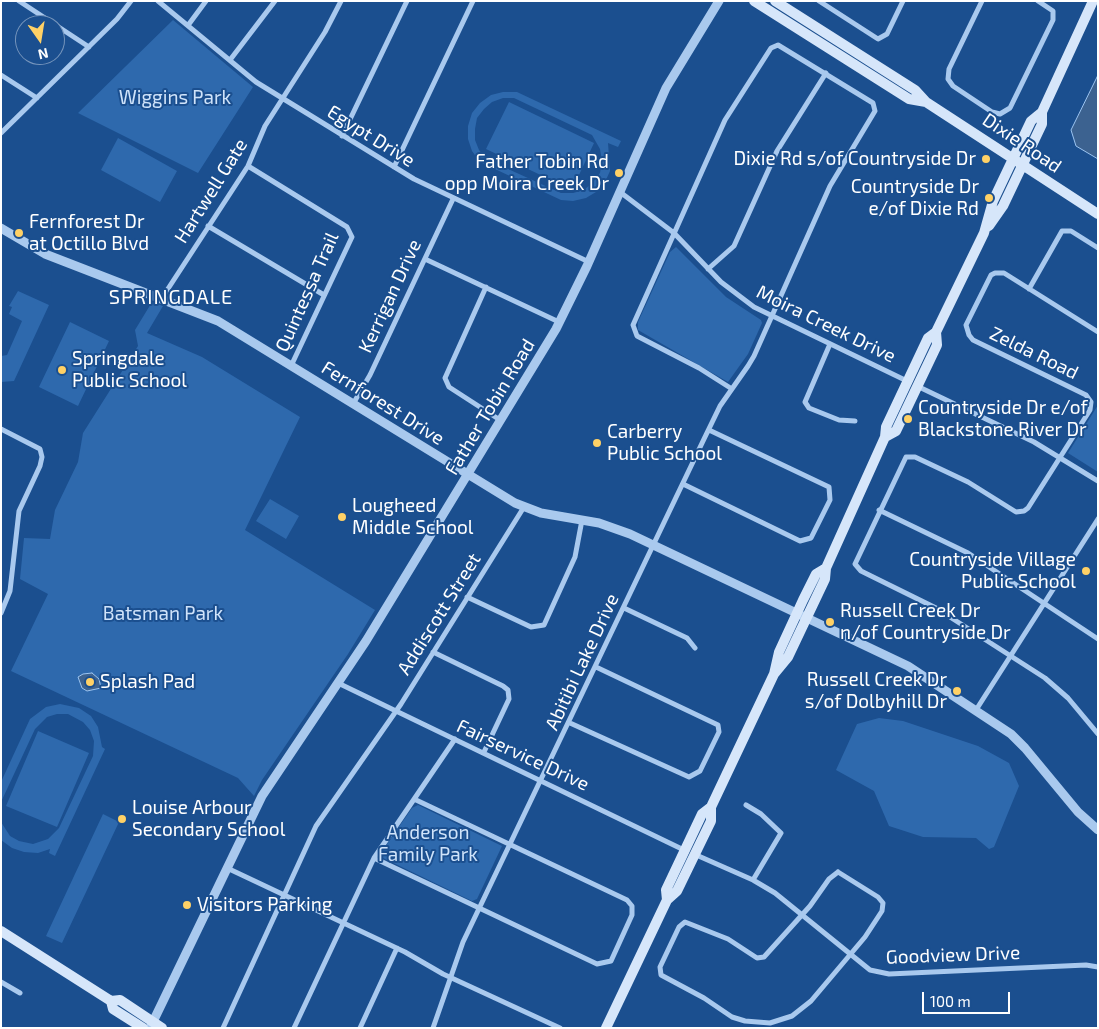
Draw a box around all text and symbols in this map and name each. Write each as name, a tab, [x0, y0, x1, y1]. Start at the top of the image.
north arrow	[15, 15, 65, 65]
text: N	[36, 45, 50, 64]
park label: Wiggins Park	[119, 87, 231, 109]
street label: Egypt Drive	[323, 100, 419, 172]
street label: Dixie Road	[978, 108, 1066, 178]
street label: Hartwell Gate	[170, 134, 252, 248]
place label: Dixie Rd s/of Countryside Dr	[733, 148, 976, 170]
place label: Father Tobin Rd opp Moira Creek Dr	[445, 151, 609, 195]
marker: Dixie Rd s/of Countryside Dr	[980, 153, 992, 165]
marker: Father Tobin Rd opp Moira Creek Dr	[613, 167, 625, 179]
place label: Countryside Dr e/of Dixie Rd	[851, 176, 979, 220]
marker: Countryside Dr e/of Dixie Rd	[983, 192, 995, 204]
place label: Fernforest Dr at Octillo Blvd	[29, 211, 149, 255]
marker: Fernforest Dr at Octillo Blvd	[13, 227, 25, 239]
street label: Quintessa Trail	[270, 229, 344, 355]
street label: Kerrigan Drive	[354, 236, 426, 356]
street label: Moira Creek Drive	[753, 280, 899, 368]
district label: SPRINGDALE	[108, 285, 234, 309]
street label: Zelda Road	[986, 322, 1082, 384]
street label: Father Tobin Road	[440, 335, 540, 479]
place label: Springdale Public School	[72, 348, 187, 392]
street label: Fernforest Drive	[317, 356, 449, 450]
marker: Springdale Public School	[56, 364, 68, 376]
place label: Countryside Dr e/of Blackstone River Dr	[918, 397, 1088, 441]
marker: Countryside Dr e/of Blackstone River Dr	[902, 413, 914, 425]
place label: Carberry Public School	[607, 421, 722, 465]
marker: Carberry Public School	[591, 437, 603, 449]
place label: Lougheed Middle School	[352, 495, 473, 539]
marker: Lougheed Middle School	[336, 511, 348, 523]
street label: Addiscott Street	[392, 549, 486, 679]
place label: Countryside Village Public School	[909, 549, 1076, 593]
marker: Countryside Village Public School	[1080, 565, 1092, 577]
street label: Abitibi Lake Drive	[540, 590, 624, 734]
place label: Russell Creek Dr n/of Countryside Dr	[840, 600, 1011, 644]
park label: Batsman Park	[103, 603, 223, 625]
marker: Russell Creek Dr n/of Countryside Dr	[824, 616, 836, 628]
place label: Russell Creek Dr s/of Dolbyhill Dr	[805, 669, 947, 713]
place label: Splash Pad	[100, 671, 195, 693]
marker: Splash Pad	[84, 676, 96, 688]
marker: Russell Creek Dr s/of Dolbyhill Dr	[951, 685, 963, 697]
street label: Fairservice Drive	[453, 714, 593, 796]
place label: Louise Arbour Secondary School	[132, 797, 285, 841]
marker: Louise Arbour Secondary School	[116, 813, 128, 825]
park label: Anderson Family Park	[378, 822, 478, 866]
place label: Visitors Parking	[197, 894, 332, 916]
marker: Visitors Parking	[181, 899, 193, 911]
street label: Goodview Drive	[885, 941, 1021, 969]
scale bar	[924, 982, 1012, 1014]
text: 100 m	[930, 992, 971, 1010]

